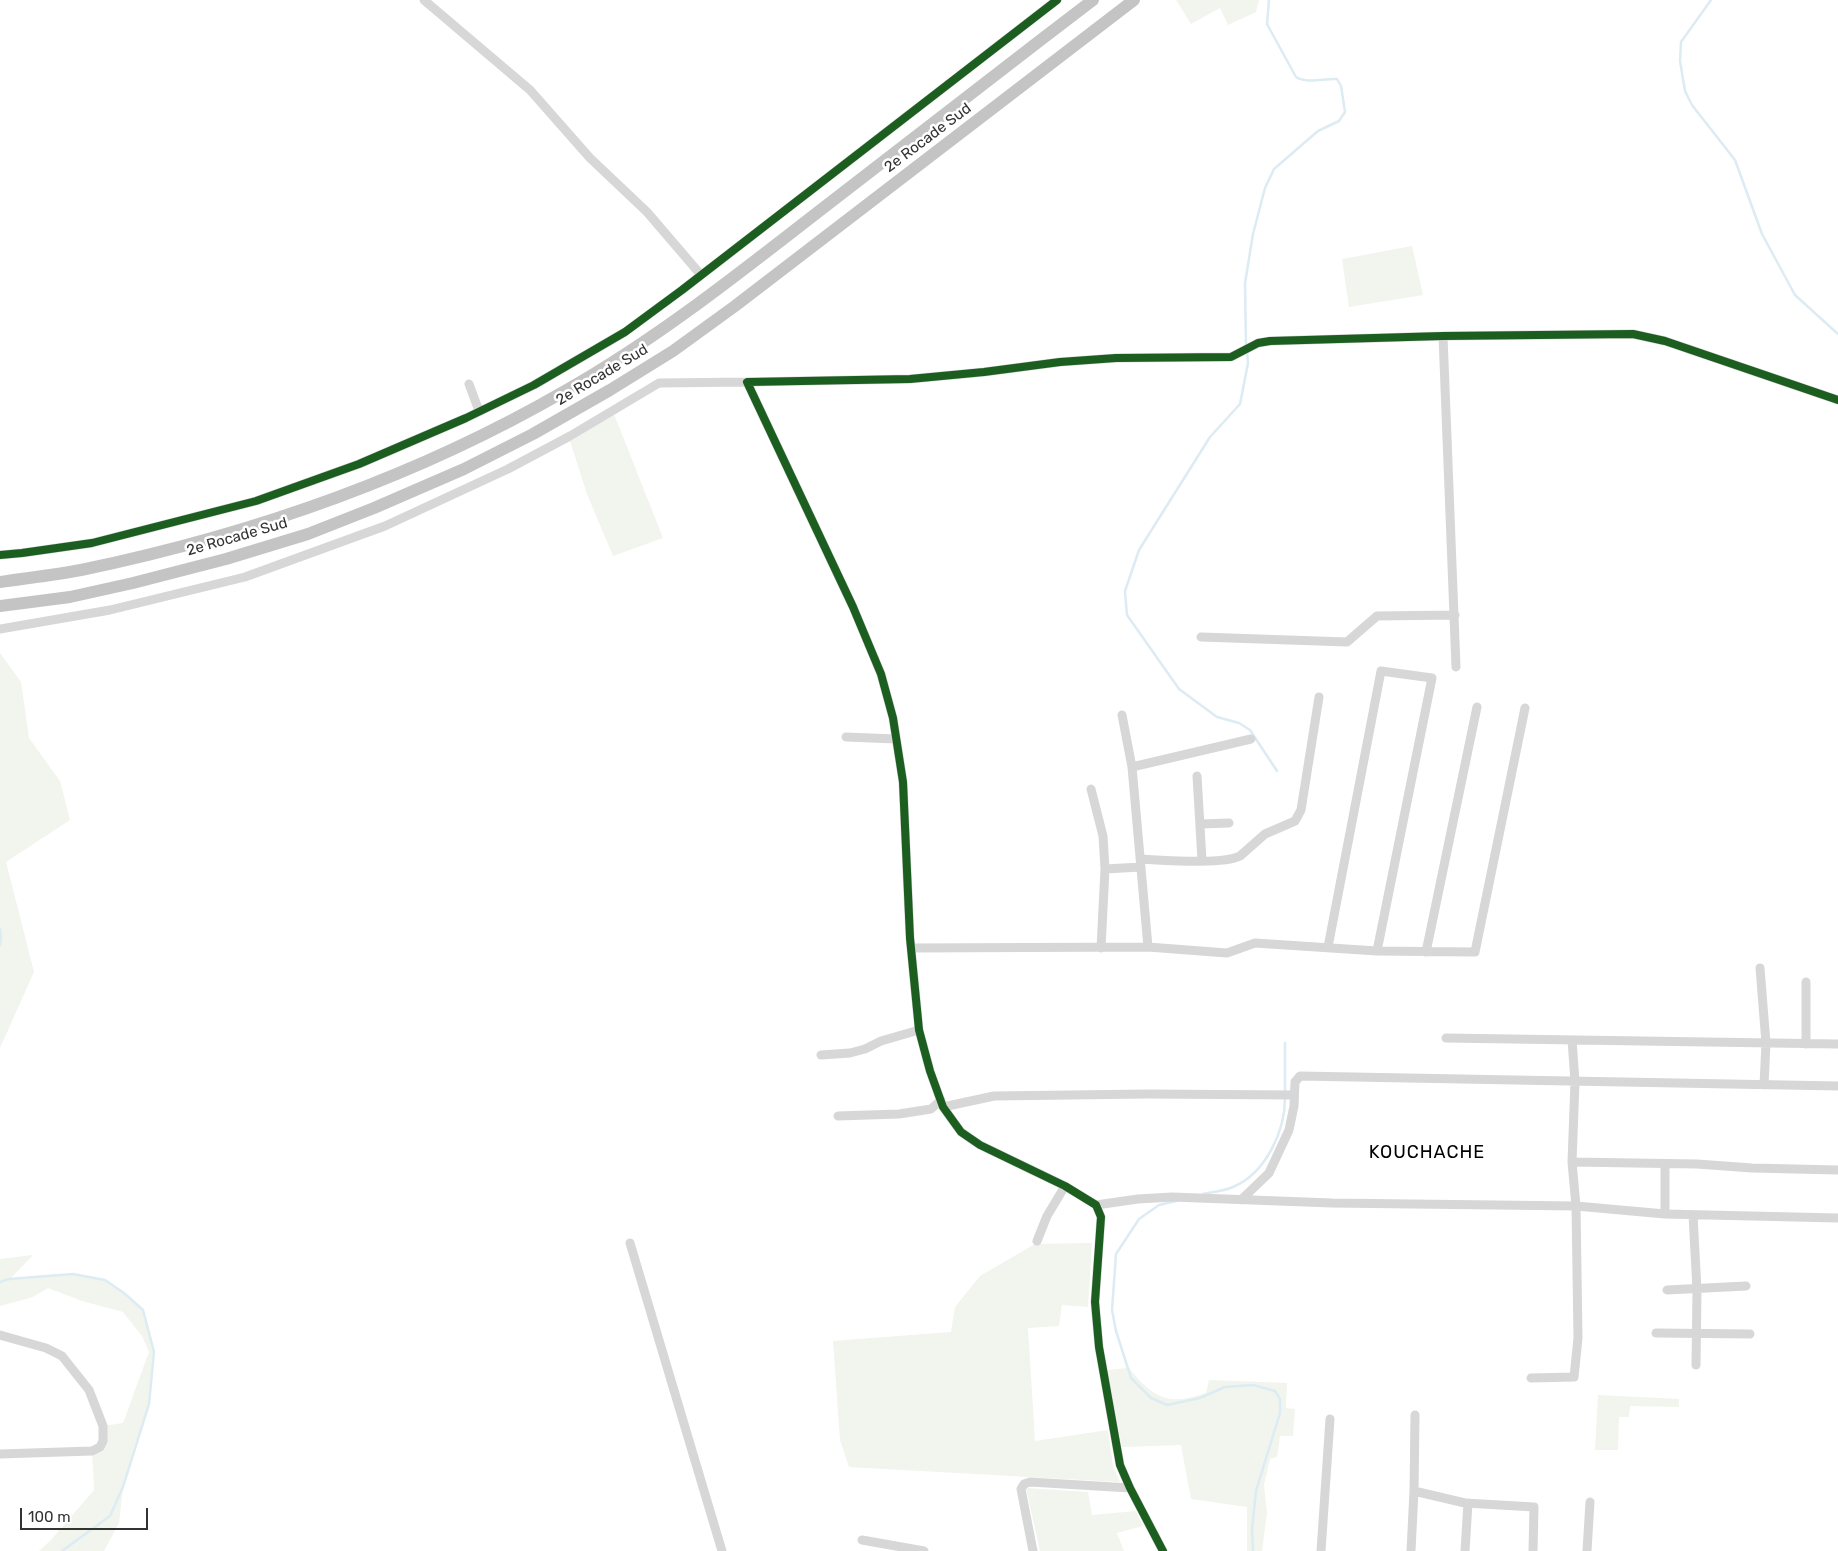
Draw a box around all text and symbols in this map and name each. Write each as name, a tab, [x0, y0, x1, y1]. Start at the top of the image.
street label: 2e Rocade Sud	[881, 99, 975, 177]
street label: 2e Rocade Sud	[553, 340, 651, 410]
street label: 2e Rocade Sud	[185, 514, 289, 560]
district label: KOUCHACHE	[1368, 1142, 1486, 1164]
scale bar	[22, 1498, 150, 1530]
text: 100 m	[28, 1508, 70, 1526]

